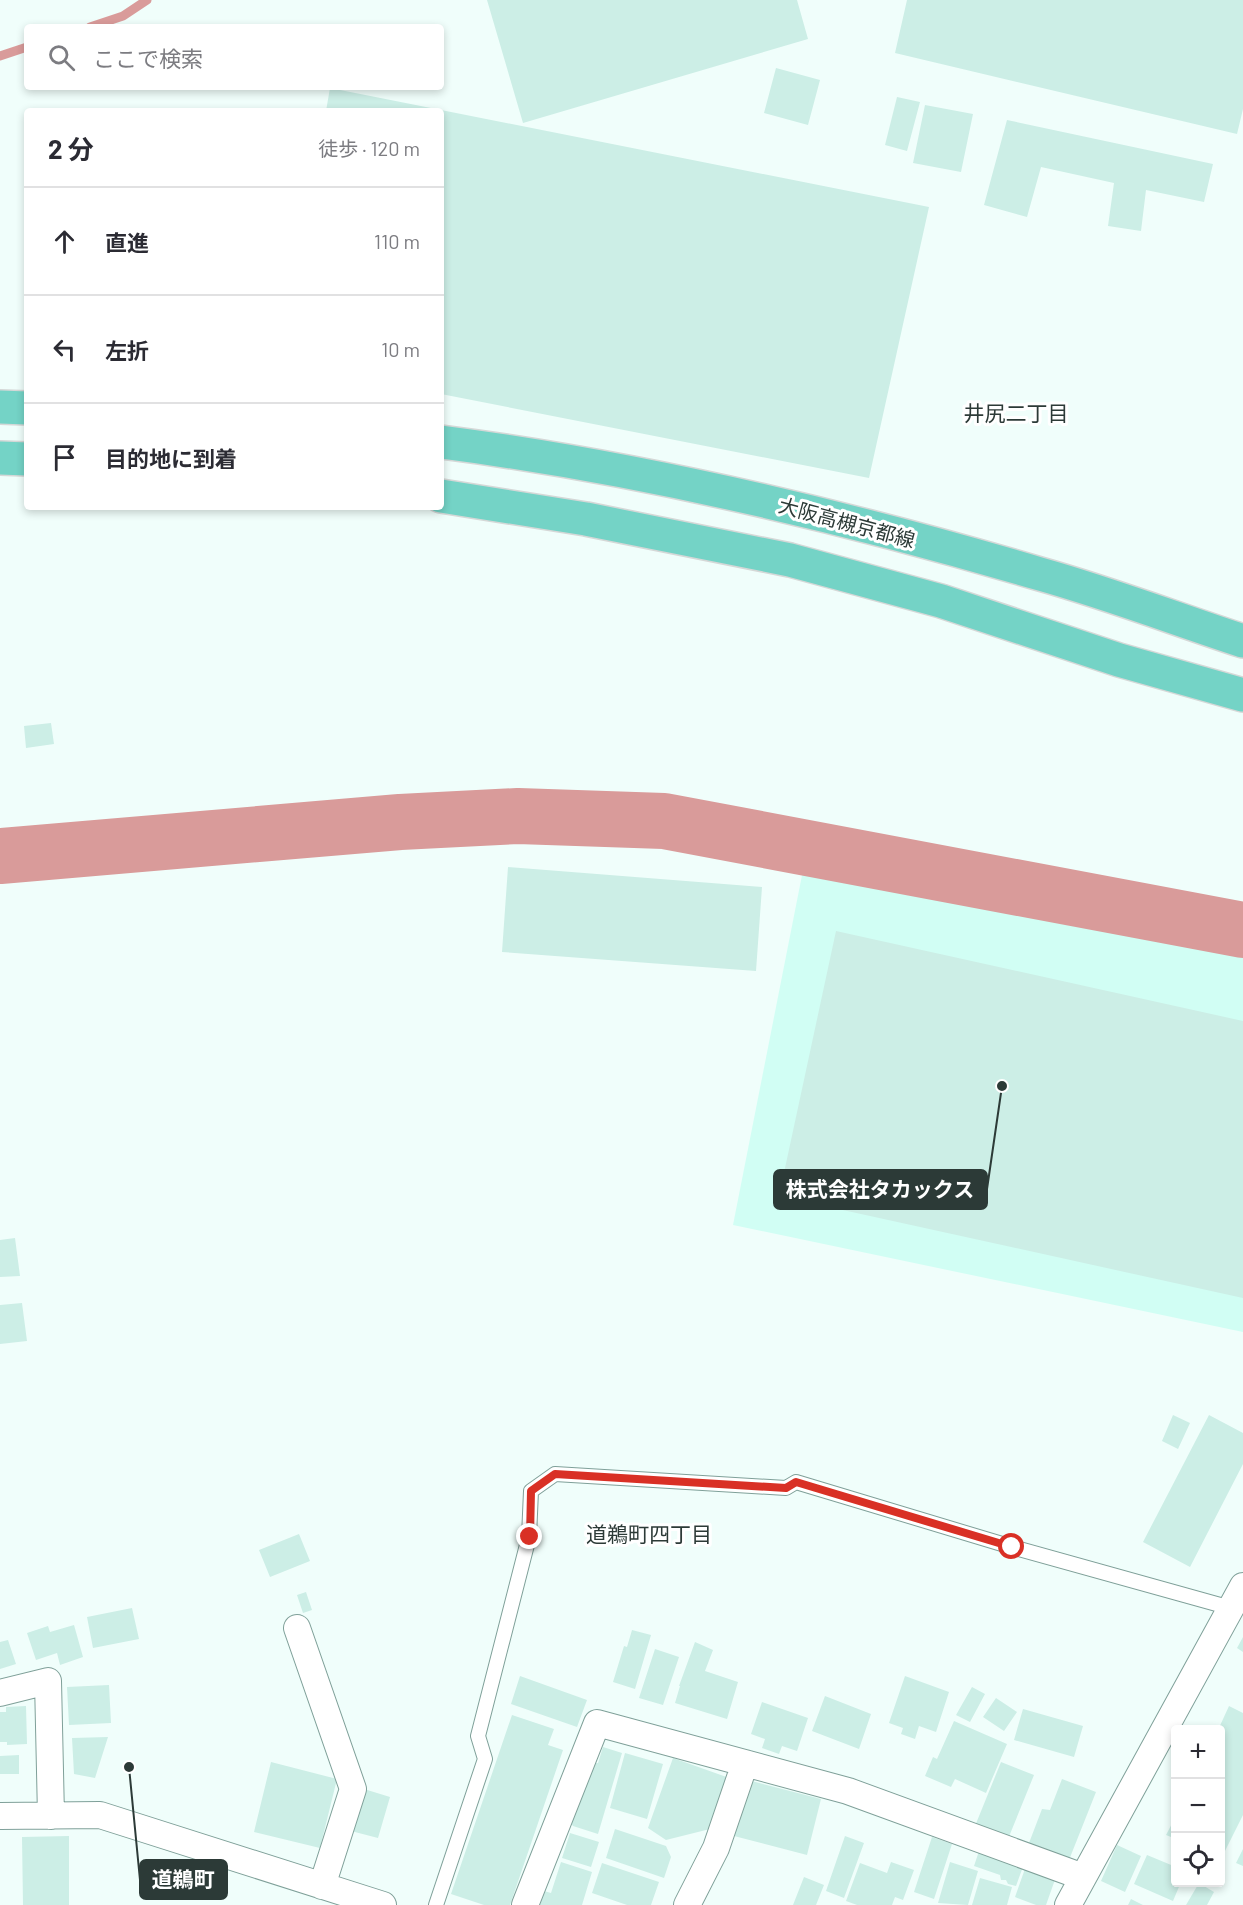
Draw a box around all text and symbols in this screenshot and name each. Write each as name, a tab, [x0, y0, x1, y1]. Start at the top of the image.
search box	[24, 24, 444, 90]
icon: search	[45, 41, 78, 74]
text: ここで検索	[93, 45, 203, 71]
text: 2 分	[48, 133, 94, 164]
text: 徒歩 · 120 m	[318, 136, 420, 160]
icon: ahead	[48, 225, 81, 258]
text: 直進	[105, 229, 149, 255]
text: 110 m	[374, 229, 420, 253]
icon: left	[48, 333, 81, 366]
text: 左折	[105, 337, 149, 363]
text: 10 m	[381, 337, 420, 361]
district label: 井尻二丁目	[964, 400, 1069, 425]
icon: arrive	[48, 441, 81, 474]
text: 目的地に到着	[105, 445, 237, 471]
street label: 大阪高槻京都線	[776, 492, 918, 552]
callout: 株式会社タカックス	[774, 1170, 987, 1209]
text: 株式会社タカックス	[786, 1176, 974, 1201]
district label: 道鵜町四丁目	[586, 1521, 712, 1546]
route end	[516, 1523, 542, 1549]
route start	[998, 1533, 1024, 1559]
map controls	[1171, 1725, 1225, 1887]
button: +	[1171, 1725, 1225, 1779]
button: −	[1171, 1779, 1225, 1833]
button: locate	[1171, 1833, 1225, 1887]
callout: 道鵜町	[140, 1860, 227, 1899]
text: 道鵜町	[152, 1866, 215, 1891]

